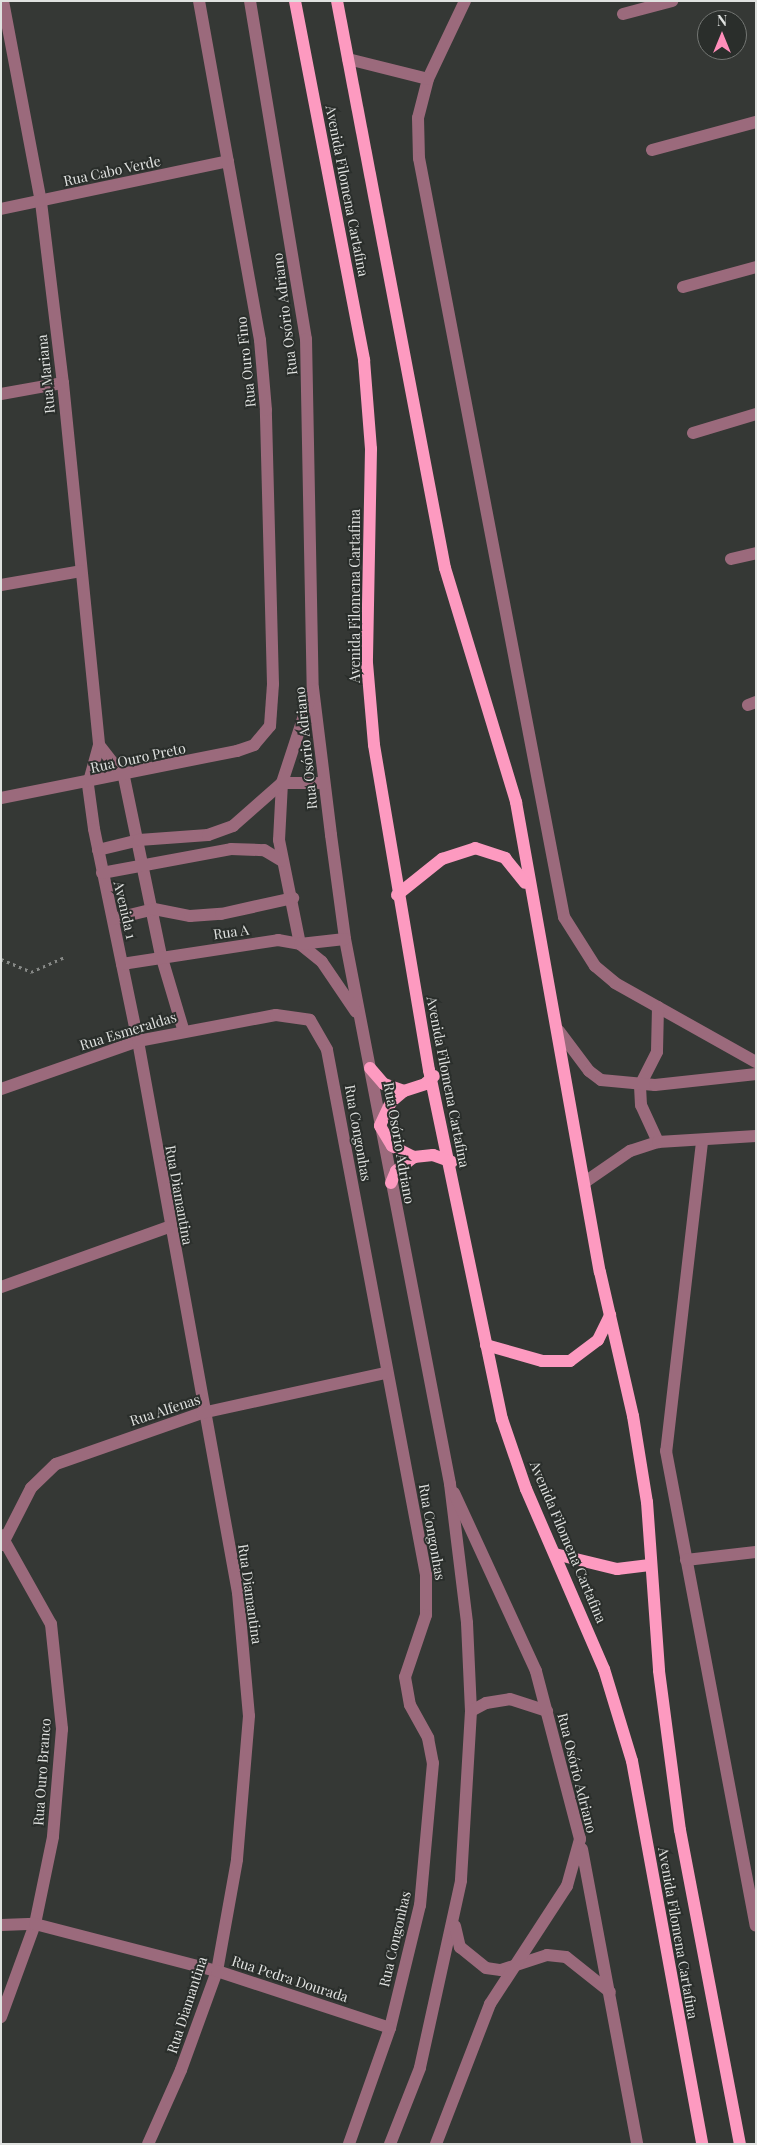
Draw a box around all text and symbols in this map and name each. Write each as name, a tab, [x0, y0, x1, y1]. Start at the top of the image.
north arrow	[697, 10, 747, 60]
text: N	[717, 11, 727, 30]
street label: Avenida Filomena Cartafina	[322, 104, 372, 278]
street label: Rua Cabo Verde	[62, 152, 162, 190]
street label: Rua Osório Adriano	[269, 252, 301, 376]
street label: Rua Ouro Fino	[233, 316, 259, 408]
street label: Rua Mariana	[33, 334, 59, 414]
street label: Avenida Filomena Cartafina	[347, 509, 363, 683]
street label: Rua Osório Adriano	[291, 686, 321, 810]
street label: Rua Ouro Preto	[89, 740, 187, 776]
street label: Avenida 1	[110, 879, 140, 941]
street label: Rua A	[212, 921, 250, 943]
street label: Avenida Filomena Cartafina	[423, 995, 473, 1169]
street label: Rua Esmeraldas	[78, 1008, 178, 1054]
street label: Rua Osório Adriano	[380, 1081, 418, 1205]
street label: Rua Congonhas	[341, 1083, 375, 1183]
street label: Rua Diamantina	[162, 1144, 196, 1246]
street label: Rua Alfenas	[127, 1391, 203, 1429]
street label: Avenida Filomena Cartafina	[526, 1458, 610, 1626]
street label: Rua Congonhas	[415, 1482, 449, 1582]
street label: Rua Diamantina	[235, 1543, 265, 1645]
street label: Rua Osório Adriano	[554, 1711, 600, 1835]
street label: Rua Ouro Branco	[30, 1718, 54, 1826]
street label: Avenida Filomena Cartafina	[655, 1846, 701, 2020]
street label: Rua Congonhas	[376, 1889, 414, 1989]
street label: Rua Pedra Dourada	[229, 1952, 351, 2006]
street label: Rua Diamantina	[163, 1954, 211, 2056]

